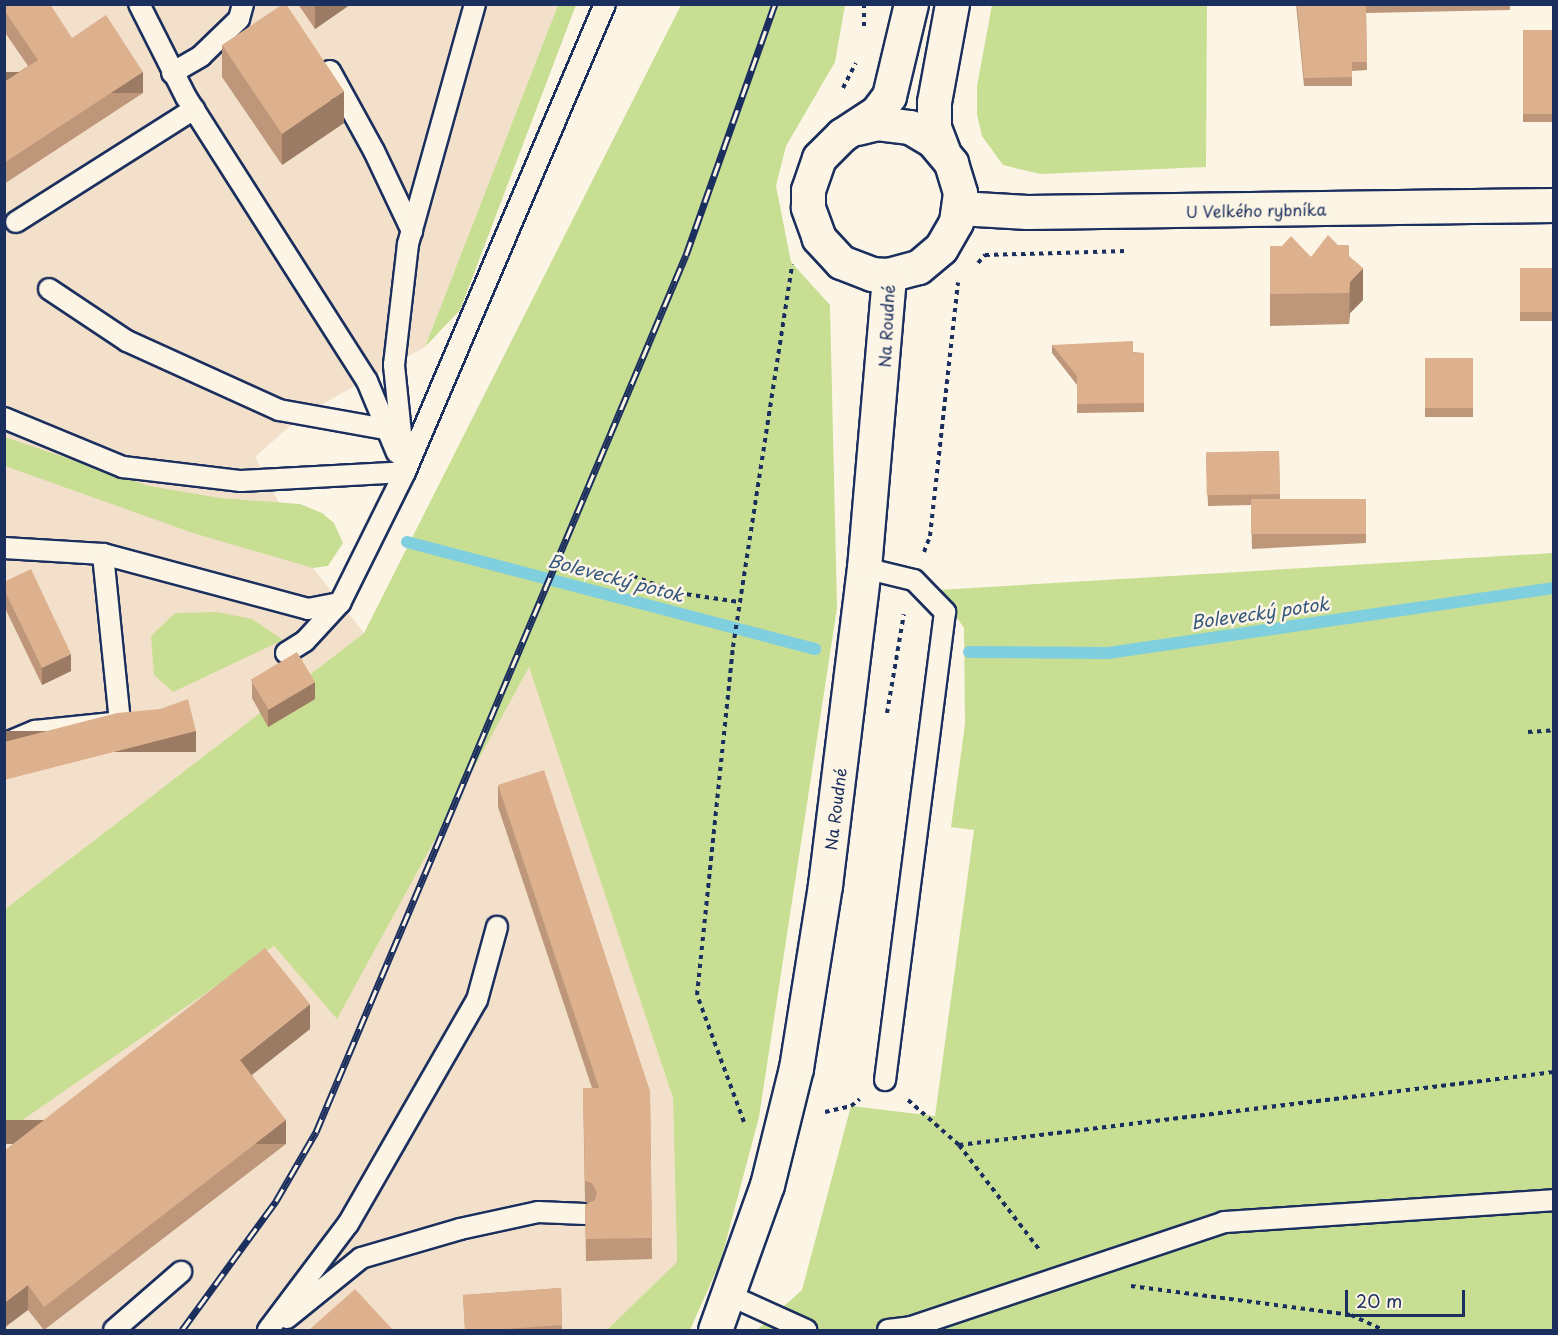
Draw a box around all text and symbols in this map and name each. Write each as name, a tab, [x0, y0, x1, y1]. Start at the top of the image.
street label: U Velkého rybníka	[1185, 199, 1327, 221]
street label: Na Roudné	[874, 284, 898, 368]
water label: Bolevecký potok	[545, 549, 687, 607]
water label: Bolevecký potok	[1188, 592, 1332, 634]
street label: Na Roudné	[820, 766, 850, 852]
scale bar	[1348, 1278, 1468, 1316]
text: 20 m	[1356, 1287, 1402, 1314]

